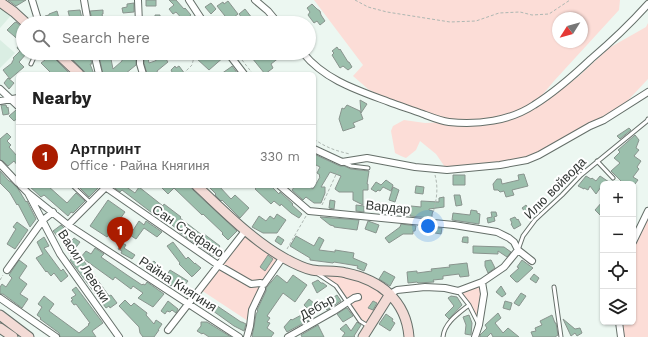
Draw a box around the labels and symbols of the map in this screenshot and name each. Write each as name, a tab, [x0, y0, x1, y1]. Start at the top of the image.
north arrow	[552, 12, 588, 48]
street label: Илю войвода	[521, 154, 589, 222]
street label: Вардар	[365, 197, 411, 217]
street label: Сан Стефано	[149, 202, 227, 260]
your location	[418, 216, 438, 236]
pin: 1	[107, 217, 133, 250]
street label: Васил Левски	[55, 227, 113, 305]
street label: Райна Княгиня	[136, 253, 220, 315]
street label: Дебър	[297, 291, 337, 323]

